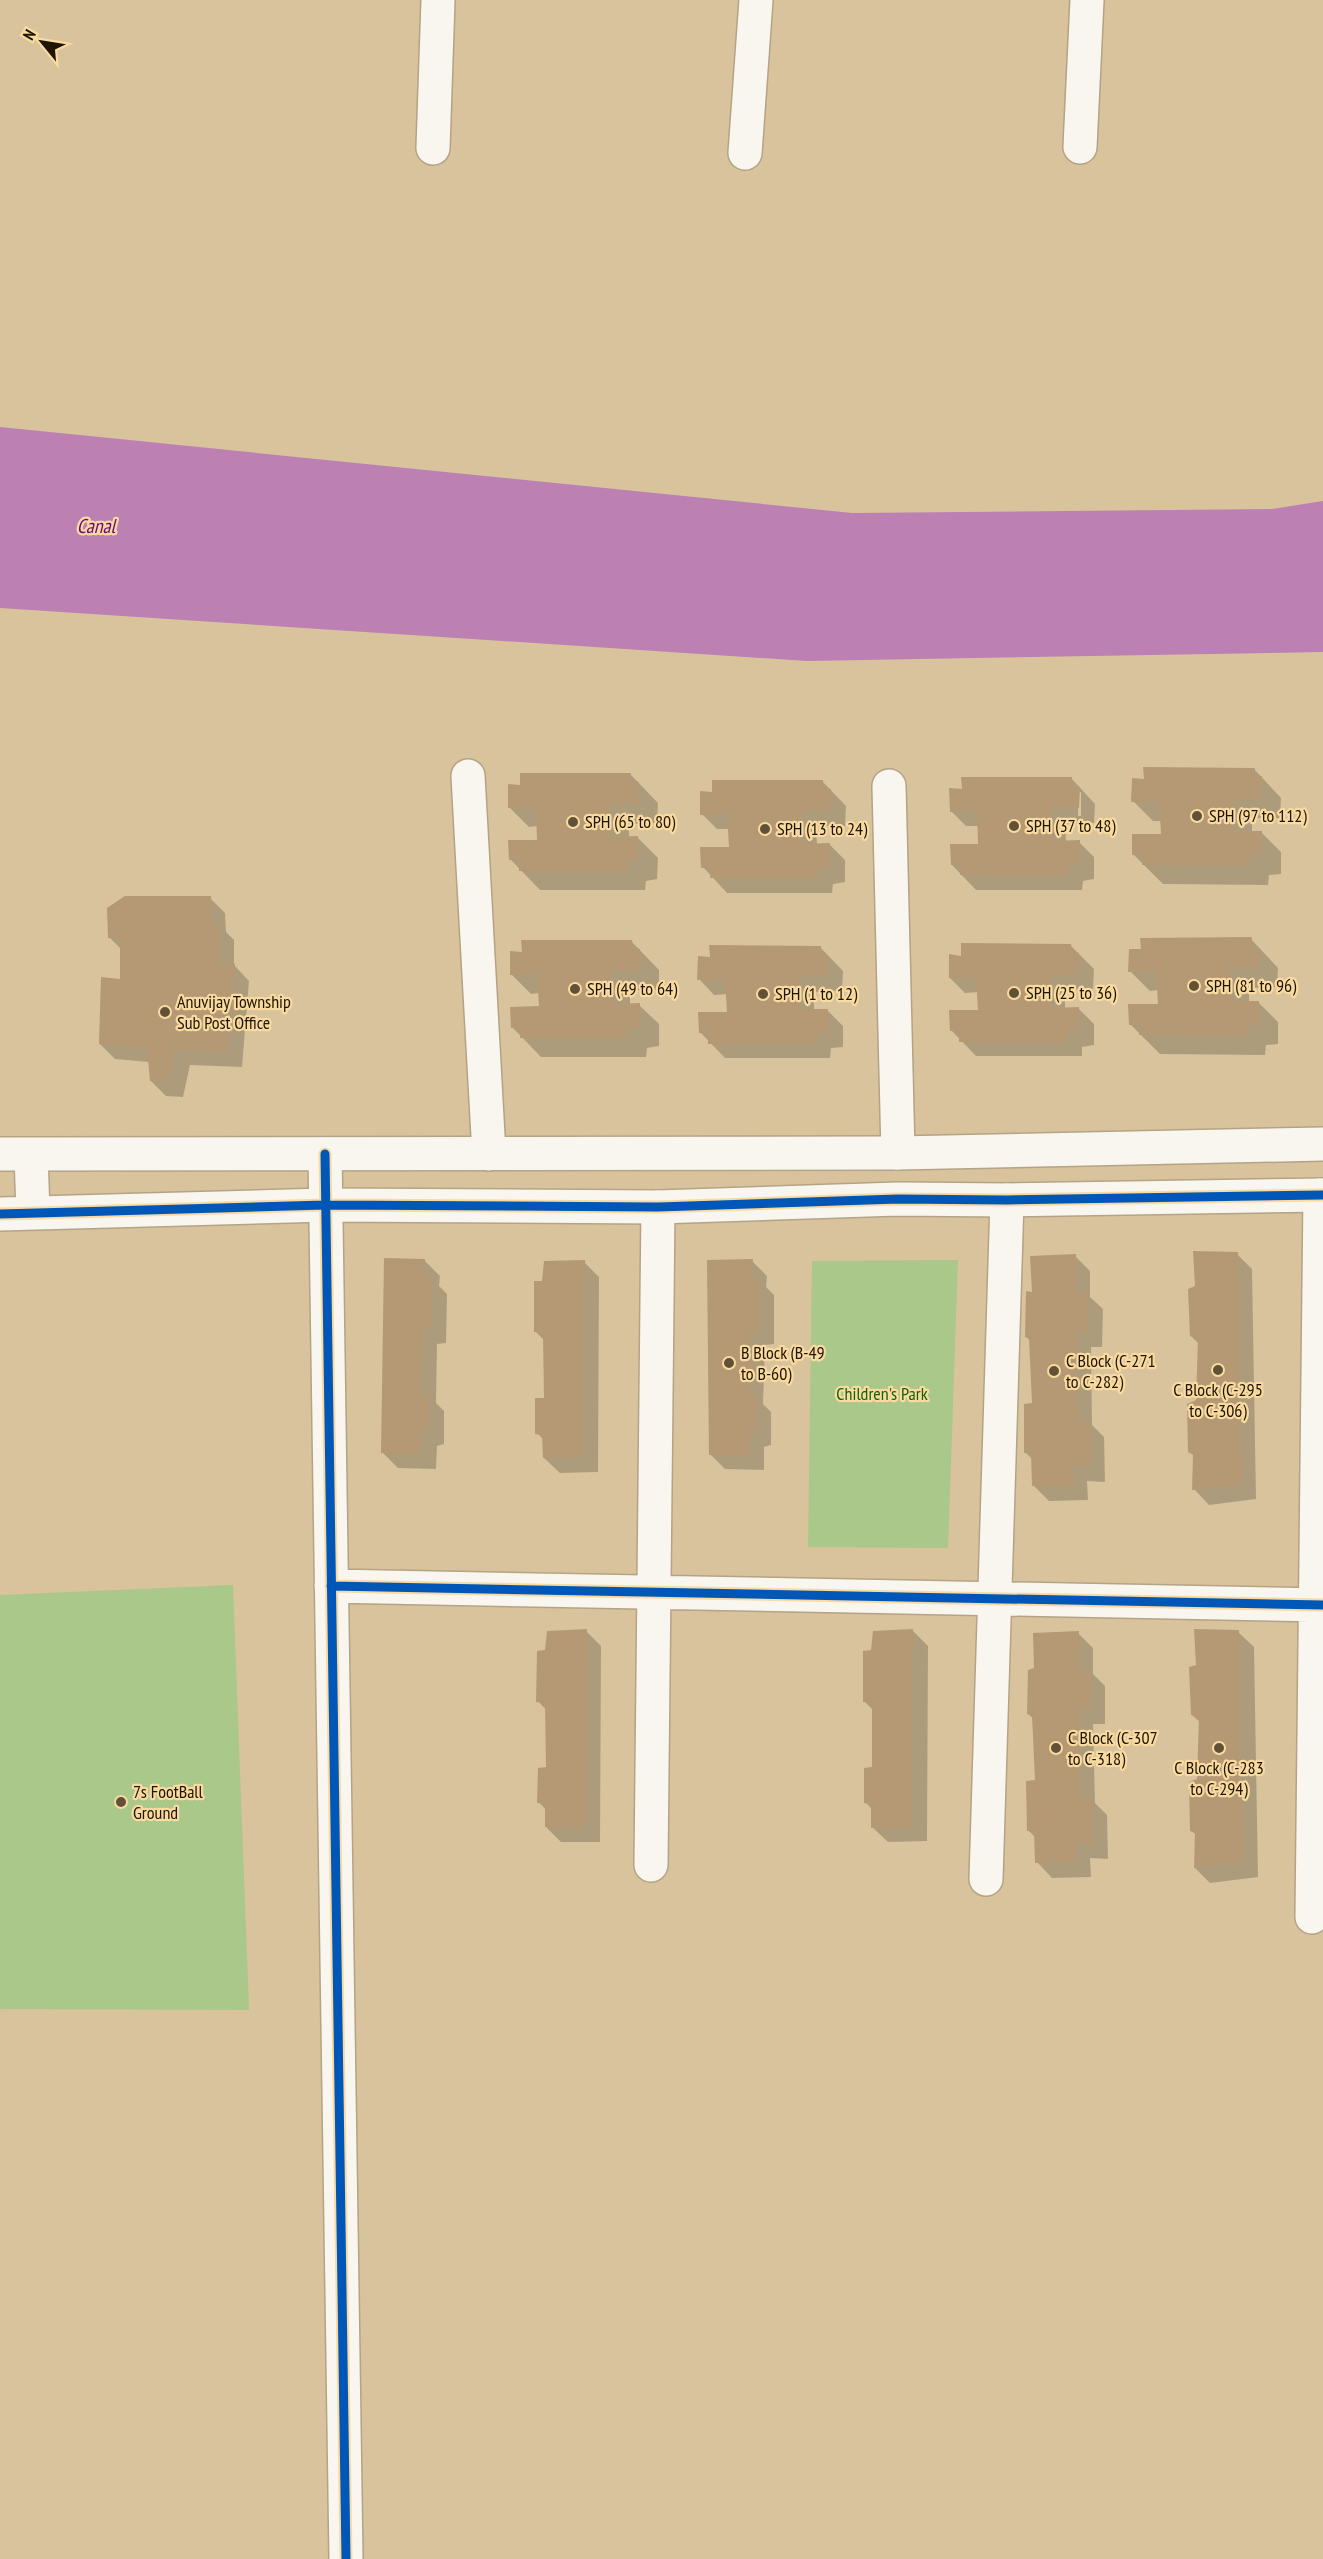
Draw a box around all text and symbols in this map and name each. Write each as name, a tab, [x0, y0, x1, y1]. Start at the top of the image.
north arrow	[12, 12, 72, 72]
text: N	[18, 26, 40, 43]
water label: Canal	[77, 513, 118, 539]
place label: SPH (97 to 112)	[1209, 804, 1307, 827]
marker: SPH (97 to 112)	[1190, 809, 1204, 823]
place label: SPH (65 to 80)	[585, 810, 676, 833]
place label: SPH (37 to 48)	[1026, 814, 1116, 837]
marker: SPH (65 to 80)	[566, 815, 580, 829]
place label: SPH (13 to 24)	[777, 817, 868, 840]
marker: SPH (37 to 48)	[1007, 819, 1021, 833]
marker: SPH (13 to 24)	[758, 822, 772, 836]
place label: SPH (81 to 96)	[1206, 974, 1297, 997]
place label: SPH (49 to 64)	[587, 977, 678, 1000]
marker: SPH (81 to 96)	[1187, 979, 1201, 993]
place label: SPH (25 to 36)	[1026, 981, 1117, 1004]
marker: SPH (49 to 64)	[568, 982, 582, 996]
place label: SPH (1 to 12)	[775, 982, 858, 1005]
marker: SPH (25 to 36)	[1007, 986, 1021, 1000]
marker: SPH (1 to 12)	[756, 987, 770, 1001]
place label: Anuvijay Township Sub Post Office	[177, 990, 291, 1034]
marker: Anuvijay Township Sub Post Office	[158, 1005, 172, 1019]
place label: B Block (B-49 to B-60)	[741, 1341, 825, 1385]
place label: C Block (C-271 to C-282)	[1066, 1349, 1156, 1393]
marker: B Block (B-49 to B-60)	[722, 1356, 736, 1370]
marker: C Block (C-295 to C-306)	[1211, 1363, 1225, 1377]
marker: C Block (C-271 to C-282)	[1047, 1364, 1061, 1378]
place label: C Block (C-295 to C-306)	[1173, 1378, 1263, 1422]
park label: Children's Park	[836, 1382, 928, 1405]
place label: C Block (C-307 to C-318)	[1068, 1726, 1158, 1770]
marker: C Block (C-307 to C-318)	[1049, 1741, 1063, 1755]
marker: C Block (C-283 to C-294)	[1212, 1741, 1226, 1755]
place label: C Block (C-283 to C-294)	[1174, 1756, 1264, 1800]
place label: 7s FootBall Ground	[133, 1780, 204, 1824]
marker: 7s FootBall Ground	[114, 1795, 128, 1809]

